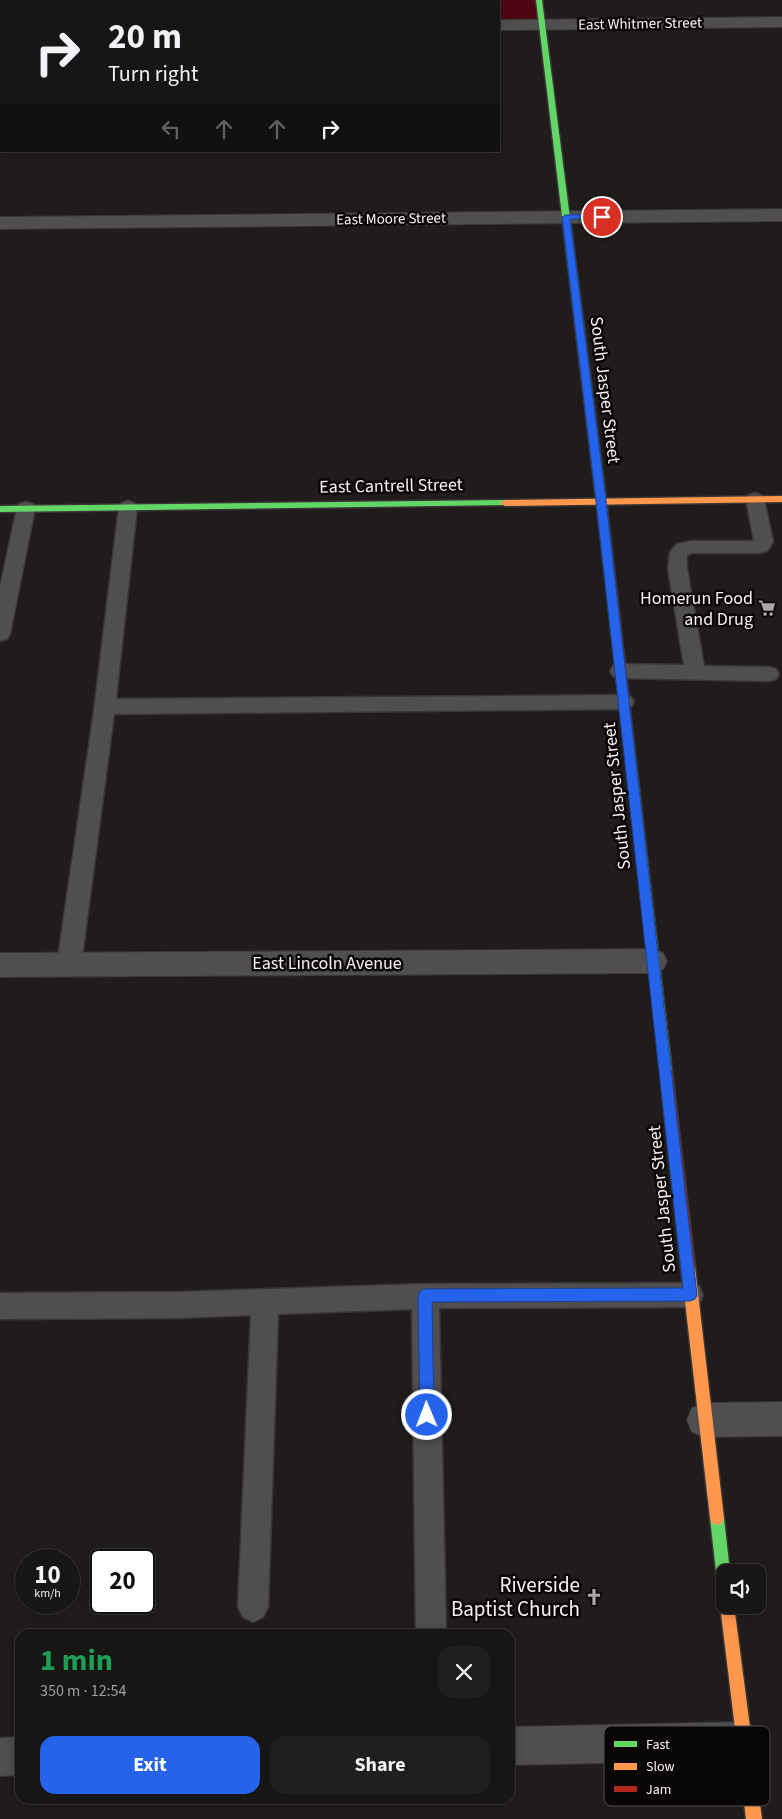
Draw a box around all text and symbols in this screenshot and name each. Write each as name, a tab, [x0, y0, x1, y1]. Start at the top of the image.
text: 20 m	[108, 12, 182, 62]
street label: East Whitmer Street	[578, 12, 702, 36]
icon: right	[25, 20, 90, 85]
text: Turn right	[108, 58, 198, 90]
icon: left	[157, 115, 185, 143]
icon: ahead	[210, 115, 238, 143]
icon: ahead	[263, 115, 291, 143]
icon: right	[316, 115, 344, 143]
pin	[581, 196, 623, 238]
icon: arrive	[588, 203, 616, 231]
street label: East Moore Street	[336, 208, 446, 230]
street label: South Jasper Street	[584, 315, 626, 465]
street label: East Cantrell Street	[319, 472, 463, 500]
place label: Homerun Food and Drug	[640, 586, 753, 632]
supermarket icon: Homerun Food and Drug	[757, 598, 777, 618]
street label: South Jasper Street	[597, 721, 637, 871]
street label: East Lincoln Avenue	[252, 951, 402, 976]
street label: South Jasper Street	[642, 1124, 682, 1274]
position arrow	[400, 1388, 452, 1440]
speed limit sign: 20	[90, 1549, 155, 1614]
text: 10	[34, 1557, 61, 1593]
map controls	[716, 1564, 766, 1614]
button: sound	[716, 1564, 766, 1614]
place label: Riverside Baptist Church	[451, 1570, 580, 1624]
text: km/h	[34, 1585, 61, 1602]
church icon: Riverside Baptist Church	[584, 1587, 604, 1607]
text: 1 min	[40, 1639, 113, 1682]
button: close	[438, 1646, 490, 1698]
text: 350 m · 12:54	[40, 1680, 127, 1702]
legend	[604, 1726, 770, 1806]
text: Fast	[646, 1735, 670, 1755]
button: Exit	[40, 1736, 260, 1794]
button: Share	[270, 1736, 490, 1794]
text: Slow	[646, 1757, 675, 1777]
text: Jam	[646, 1780, 671, 1800]

